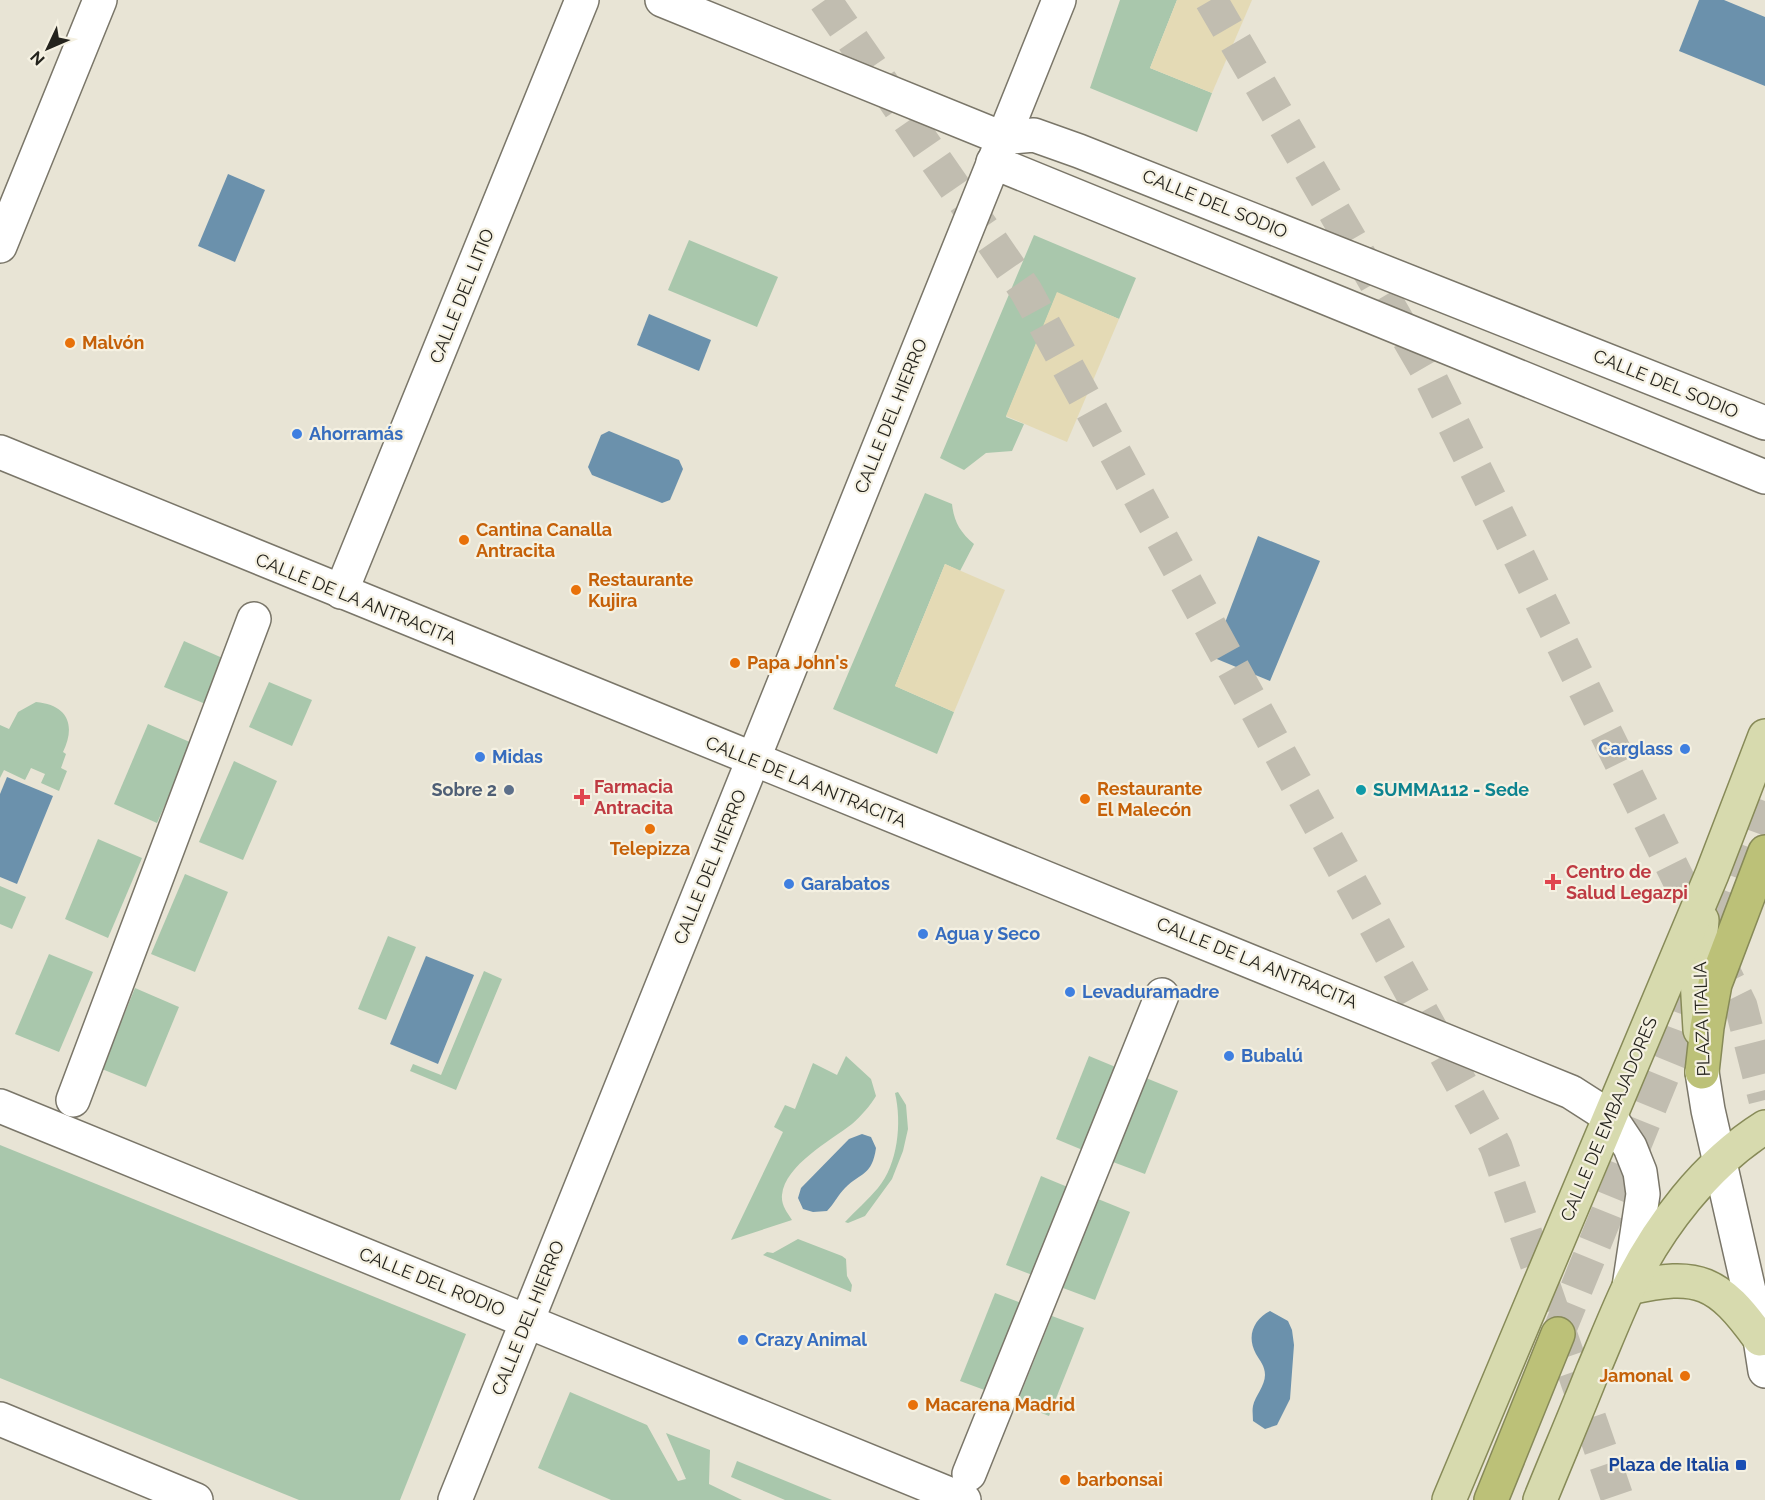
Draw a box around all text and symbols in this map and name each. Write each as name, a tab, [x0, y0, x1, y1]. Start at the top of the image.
north arrow	[18, 18, 78, 78]
text: N	[26, 47, 49, 69]
street label: CALLE DEL SODIO	[1140, 165, 1291, 242]
street label: CALLE DEL LITIO	[425, 225, 498, 366]
place label: Malvón	[82, 332, 144, 353]
street label: CALLE DEL HIERRO	[850, 335, 931, 496]
marker: Malvón	[63, 336, 77, 350]
street label: CALLE DEL SODIO	[1591, 345, 1742, 422]
place label: Ahorramás	[309, 423, 403, 444]
marker: Ahorramás	[290, 427, 304, 441]
place label: Cantina Canalla Antracita	[476, 519, 612, 561]
marker: Cantina Canalla Antracita	[457, 533, 471, 547]
street label: CALLE DE LA ANTRACITA	[253, 549, 460, 648]
place label: Restaurante Kujira	[588, 569, 694, 611]
marker: Restaurante Kujira	[569, 583, 583, 597]
place label: Papa John's	[747, 652, 848, 673]
marker: Papa John's	[728, 656, 742, 670]
street label: CALLE DE LA ANTRACITA	[703, 732, 910, 831]
place label: Carglass	[1598, 738, 1673, 759]
marker: Carglass	[1678, 742, 1692, 756]
place label: Midas	[492, 746, 543, 767]
marker: Midas	[473, 750, 487, 764]
place label: Farmacia Antracita	[594, 776, 673, 818]
place label: Restaurante El Malecón	[1097, 778, 1203, 820]
place label: Sobre 2	[432, 779, 497, 800]
place label: SUMMA112 - Sede	[1373, 779, 1529, 800]
marker: Sobre 2	[502, 783, 516, 797]
marker: SUMMA112 - Sede	[1354, 783, 1368, 797]
street label: CALLE DEL HIERRO	[669, 786, 750, 947]
marker: Farmacia Antracita	[575, 790, 589, 804]
marker: Restaurante El Malecón	[1078, 792, 1092, 806]
marker: Telepizza	[643, 822, 657, 836]
place label: Telepizza	[610, 838, 690, 859]
place label: Centro de Salud Legazpi	[1566, 861, 1688, 903]
place label: Garabatos	[801, 873, 890, 894]
marker: Centro de Salud Legazpi	[1544, 873, 1562, 891]
marker: Garabatos	[782, 877, 796, 891]
street label: CALLE DE LA ANTRACITA	[1154, 913, 1361, 1012]
place label: Agua y Seco	[935, 923, 1040, 944]
marker: Agua y Seco	[916, 927, 930, 941]
street label: PLAZA ITALIA	[1689, 961, 1714, 1077]
place label: Levaduramadre	[1082, 981, 1219, 1002]
marker: Levaduramadre	[1063, 985, 1077, 999]
street label: CALLE DE EMBAJADORES	[1556, 1013, 1661, 1224]
place label: Bubalú	[1241, 1045, 1303, 1066]
marker: Bubalú	[1222, 1049, 1236, 1063]
street label: CALLE DEL HIERRO	[487, 1237, 568, 1398]
street label: CALLE DEL RODIO	[356, 1243, 508, 1320]
place label: Crazy Animal	[755, 1329, 867, 1350]
marker: Crazy Animal	[736, 1333, 750, 1347]
place label: Jamonal	[1599, 1365, 1673, 1386]
marker: Jamonal	[1678, 1369, 1692, 1383]
place label: Macarena Madrid	[925, 1394, 1075, 1415]
marker: Macarena Madrid	[906, 1398, 920, 1412]
place label: Plaza de Italia	[1609, 1454, 1729, 1475]
marker: Plaza de Italia	[1734, 1458, 1748, 1472]
place label: barbonsai	[1077, 1469, 1163, 1490]
marker: barbonsai	[1058, 1473, 1072, 1487]

